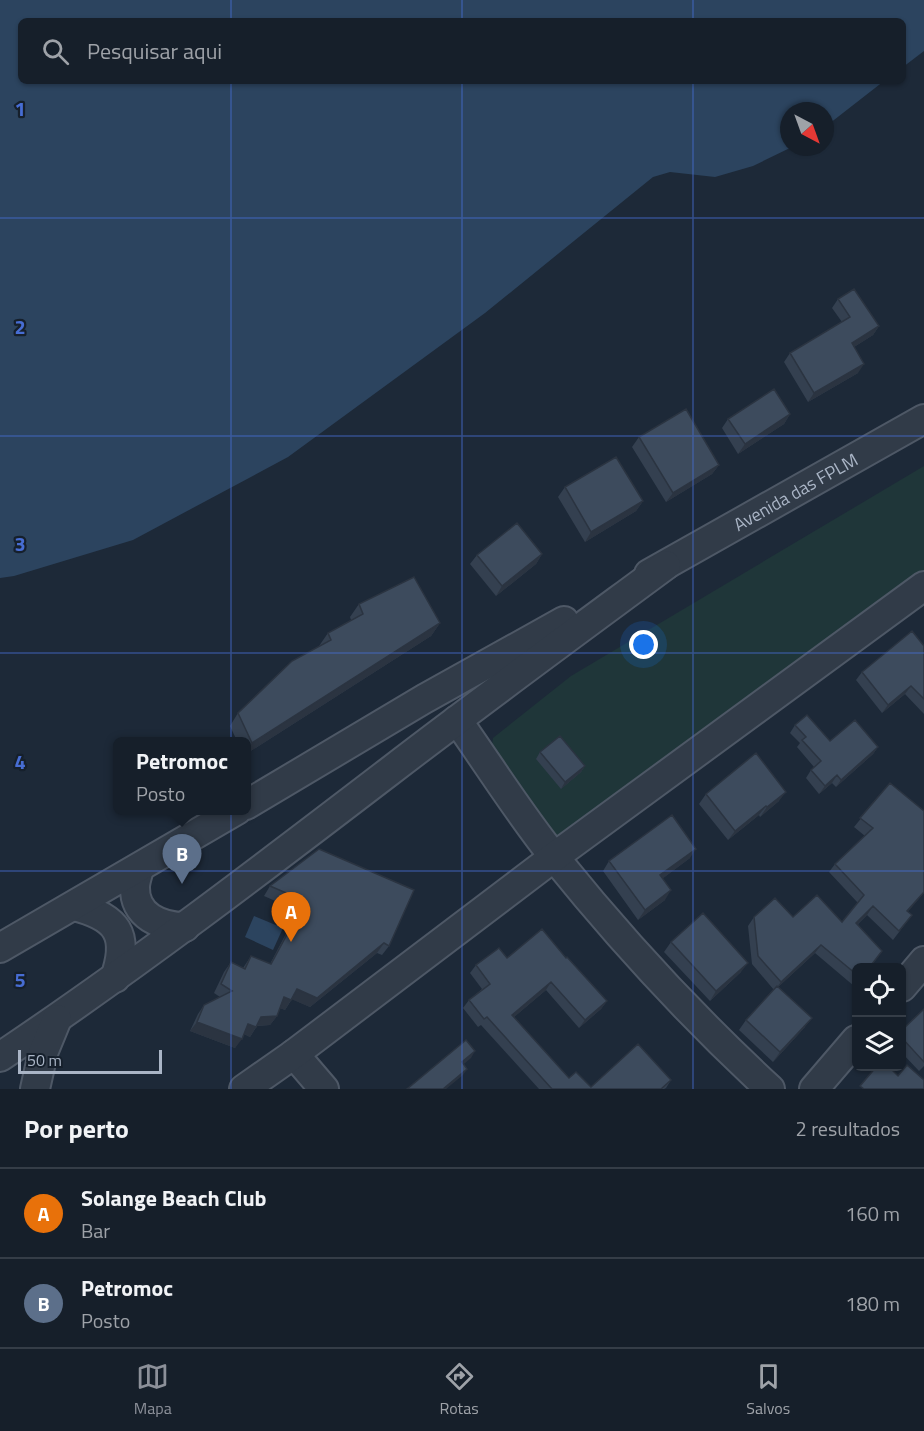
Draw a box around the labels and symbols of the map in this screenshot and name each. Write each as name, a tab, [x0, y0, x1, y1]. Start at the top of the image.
text: 1	[14, 93, 26, 124]
north arrow	[780, 102, 834, 156]
text: 2	[14, 311, 26, 342]
street label: Avenida das FPLM	[728, 446, 863, 537]
text: 3	[14, 528, 26, 559]
your location	[629, 630, 658, 659]
text: 4	[14, 746, 26, 777]
pin: B	[162, 834, 201, 884]
pin: A	[272, 892, 310, 942]
text: 5	[14, 964, 26, 995]
scale bar	[18, 1047, 162, 1074]

